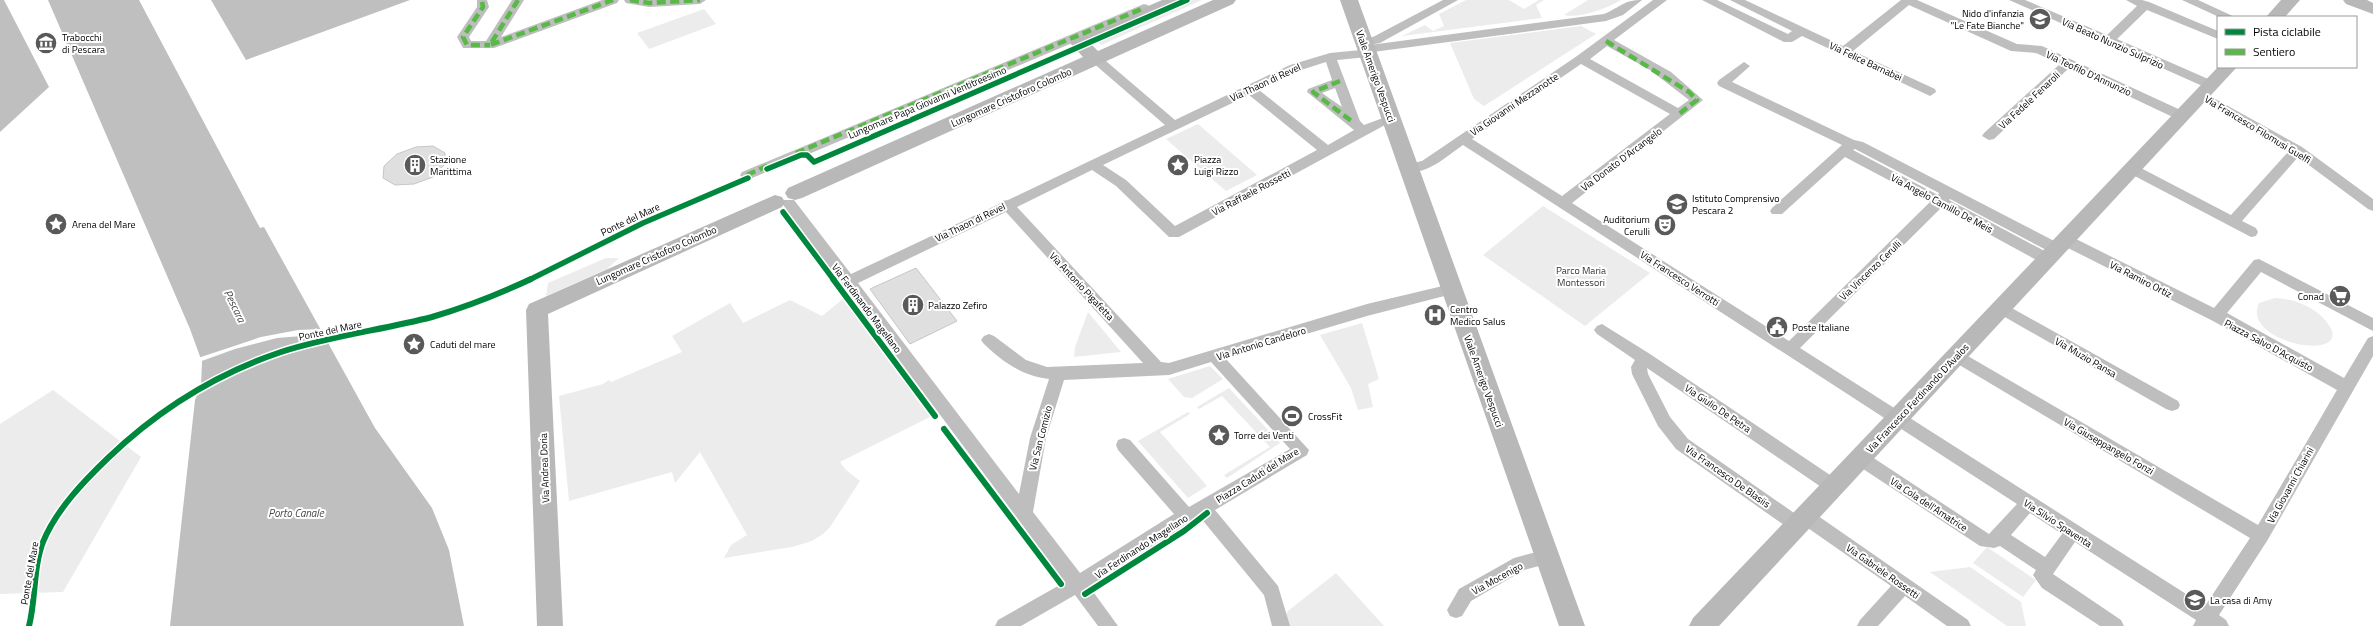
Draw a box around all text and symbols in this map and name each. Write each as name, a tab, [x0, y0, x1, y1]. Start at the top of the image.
place label: Nido d'infanzia "Le Fate Bianche"	[1950, 6, 2024, 33]
school or university icon: Nido d'infanzia "Le Fate Bianche"	[2027, 6, 2053, 32]
street label: Via Beato Nunzio Sulprizio	[2059, 14, 2166, 73]
legend	[2217, 16, 2357, 68]
text: Pista ciclabile	[2253, 22, 2321, 41]
street label: Viale Amerigo Vespucci	[1352, 28, 1399, 124]
museum icon: Trabocchi di Pescara	[33, 30, 59, 56]
place label: Trabocchi di Pescara	[62, 30, 105, 57]
street label: Via Felice Barnabei	[1827, 38, 1905, 85]
text: Sentiero	[2253, 42, 2295, 61]
street label: Via Teofilo D'Annunzio	[2044, 47, 2134, 100]
street label: Via Thaon di Revel	[1227, 59, 1303, 105]
street label: Lungomare Papa Giovanni Ventitreesimo	[846, 62, 1009, 143]
street label: Lungomare Cristoforo Colombo	[948, 64, 1074, 131]
street label: Via Fedele Fenaroli	[1995, 68, 2063, 133]
street label: Via Giovanni Mezzanotte	[1467, 69, 1562, 140]
street label: Via Francesco Filomusi Guelfi	[2202, 92, 2314, 167]
street label: Via Donato D'Arcangelo	[1578, 124, 1665, 195]
building icon: Stazione Marittima	[402, 152, 428, 178]
place label: Stazione Marittima	[430, 152, 472, 179]
place icon: Piazza Luigi Rizzo	[1165, 152, 1191, 178]
place label: Piazza Luigi Rizzo	[1194, 152, 1238, 179]
street label: Via Raffaele Rossetti	[1209, 165, 1293, 220]
street label: Via Angelo Camillo De Meis	[1888, 170, 1996, 237]
school or university icon: Istituto Comprensivo Pescara 2	[1664, 191, 1690, 217]
place label: Istituto Comprensivo Pescara 2	[1692, 191, 1780, 218]
street label: Ponte del Mare	[598, 199, 662, 240]
street label: Via Thaon di Revel	[933, 199, 1008, 246]
place icon: Arena del Mare	[43, 211, 69, 237]
place label: Auditorium Cerulli	[1603, 212, 1650, 239]
theatre icon: Auditorium Cerulli	[1652, 212, 1678, 238]
place label: Arena del Mare	[72, 217, 136, 232]
street label: Lungomare Cristoforo Colombo	[593, 222, 719, 289]
street label: Via Vincenzo Cerulli	[1836, 237, 1905, 304]
street label: Via Francesco Verrotti	[1637, 247, 1722, 310]
street label: Via Antonio Pigafetta	[1046, 249, 1117, 324]
street label: Via Ramiro Ortiz	[2107, 257, 2175, 302]
street label: Via Ferdinando Magellano	[828, 260, 905, 356]
park label: Parco Maria Montessori	[1556, 263, 1606, 290]
supermarket icon: Conad	[2327, 283, 2353, 309]
water label: Pescara	[220, 287, 250, 325]
place label: Conad	[2298, 289, 2324, 304]
building icon: Palazzo Zefiro	[900, 292, 926, 318]
place label: Palazzo Zefiro	[928, 298, 987, 313]
hospital icon: Centro Medico Salus	[1422, 302, 1448, 328]
place label: Centro Medico Salus	[1450, 302, 1506, 329]
public building icon: Poste Italiane	[1764, 314, 1790, 340]
street label: Piazza Salvo D'Acquisto	[2222, 316, 2316, 375]
street label: Ponte del Mare	[297, 317, 363, 344]
place label: Poste Italiane	[1792, 320, 1850, 335]
street label: Via Antonio Candeloro	[1215, 323, 1308, 364]
place icon: Caduti del mare	[401, 331, 427, 357]
street label: Viale Amerigo Vespucci	[1460, 333, 1507, 429]
street label: Via Muzio Pansa	[2052, 334, 2119, 381]
place label: Caduti del mare	[430, 337, 496, 352]
street label: Via Francesco Ferdinando D'Avalos	[1862, 340, 1973, 457]
street label: Via Giulio De Petra	[1681, 381, 1754, 436]
sports icon: CrossFit	[1279, 403, 1305, 429]
street label: Via San Comizio	[1025, 404, 1056, 472]
place label: CrossFit	[1308, 409, 1343, 424]
street label: Via Giuseppangelo Fonzi	[2061, 414, 2157, 478]
place icon: Torre dei Venti	[1206, 422, 1232, 448]
place label: Torre dei Venti	[1234, 428, 1294, 443]
street label: Via Andrea Doria	[536, 433, 553, 503]
street label: Via Francesco De Blasiis	[1682, 441, 1774, 512]
street label: Piazza Caduti del Mare	[1213, 444, 1302, 507]
street label: Via Giovanni Chiarini	[2263, 444, 2318, 526]
street label: Via Cola dell'Amatrice	[1887, 474, 1970, 535]
street label: Via Silvio Spaventa	[2021, 496, 2095, 551]
water label: Porto Canale	[268, 505, 325, 521]
street label: Via Ferdinando Magellano	[1092, 511, 1191, 582]
street label: Ponte del Mare	[17, 540, 42, 606]
street label: Via Gabriele Rossetti	[1843, 540, 1923, 602]
street label: Via Mocenigo	[1469, 558, 1525, 599]
school or university icon: La casa di Amy	[2182, 587, 2208, 613]
place label: La casa di Amy	[2210, 593, 2272, 608]

